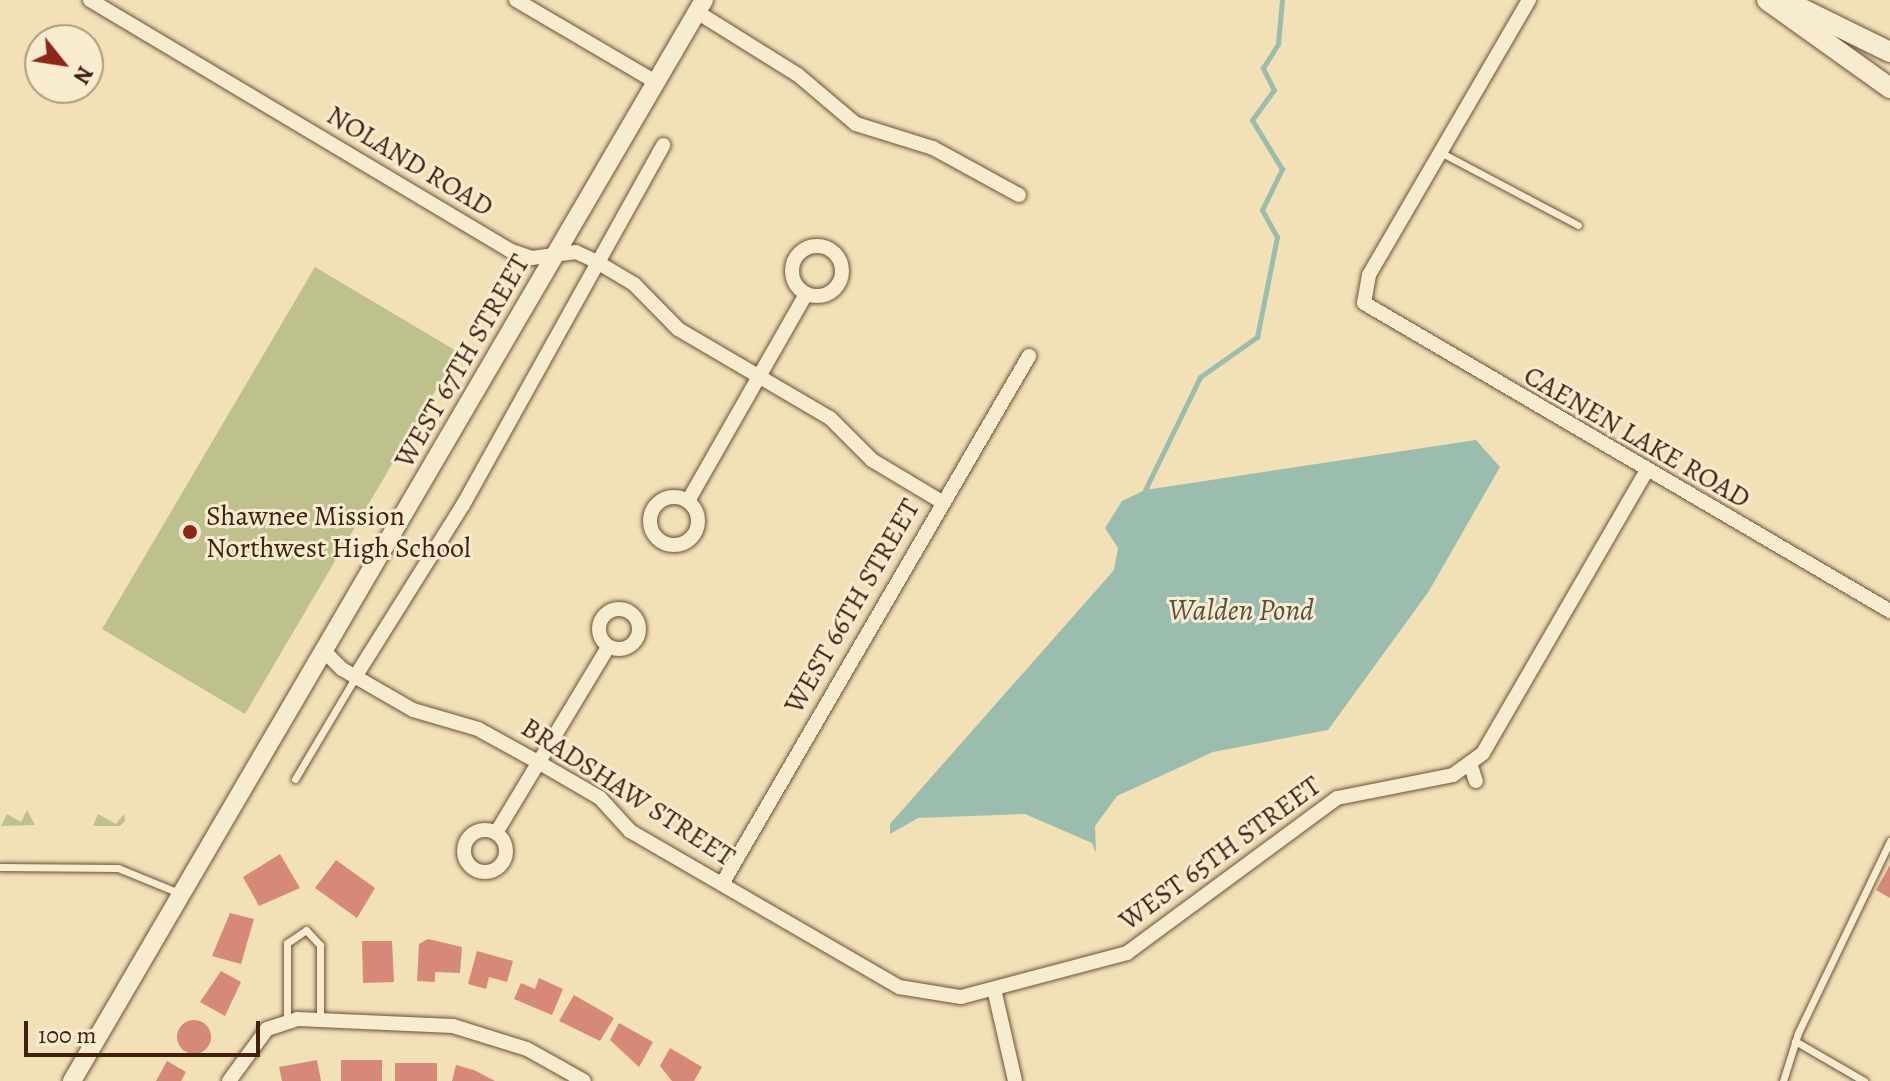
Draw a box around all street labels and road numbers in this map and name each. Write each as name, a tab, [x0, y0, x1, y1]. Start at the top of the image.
street label: NOLAND ROAD	[321, 98, 499, 224]
street label: WEST 67TH STREET	[387, 248, 537, 474]
street label: CAENEN LAKE ROAD	[1518, 359, 1756, 515]
street label: WEST 66TH STREET	[777, 493, 927, 719]
street label: BRADSHAW STREET	[515, 710, 741, 874]
street label: WEST 65TH STREET	[1113, 769, 1327, 937]

